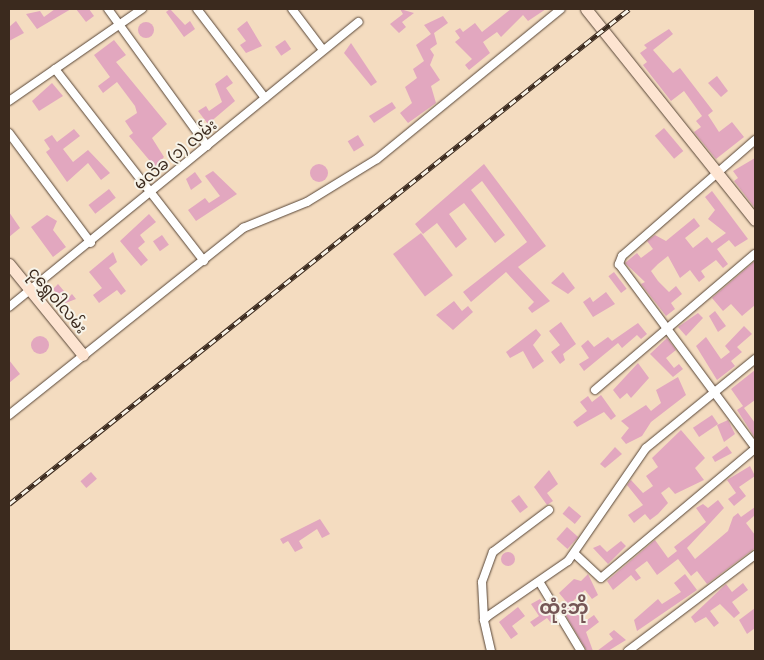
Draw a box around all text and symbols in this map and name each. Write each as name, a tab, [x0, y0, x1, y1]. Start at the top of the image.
street label: မလိခ (၁) လမ်း	[130, 115, 220, 193]
street label: ငုရွှေဝါလမ်း	[25, 263, 91, 337]
district label: ထုံးဘို	[539, 597, 589, 619]

